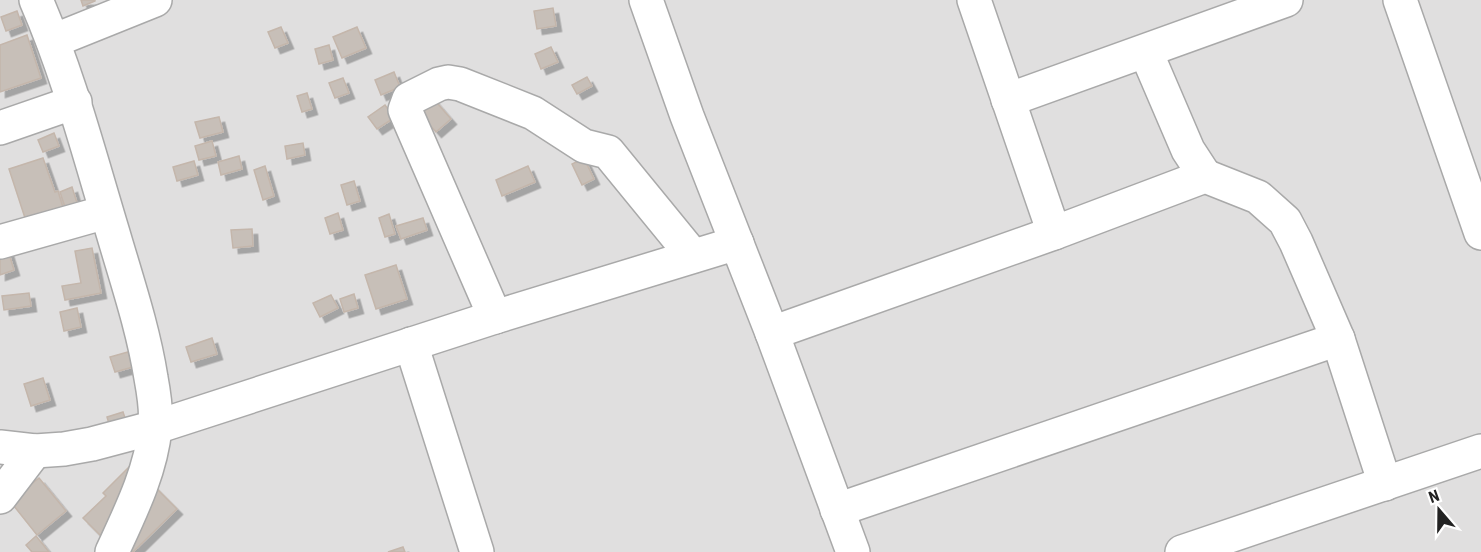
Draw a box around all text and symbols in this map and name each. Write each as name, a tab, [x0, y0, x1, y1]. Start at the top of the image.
north arrow	[1409, 480, 1469, 540]
text: N	[1426, 486, 1442, 507]

